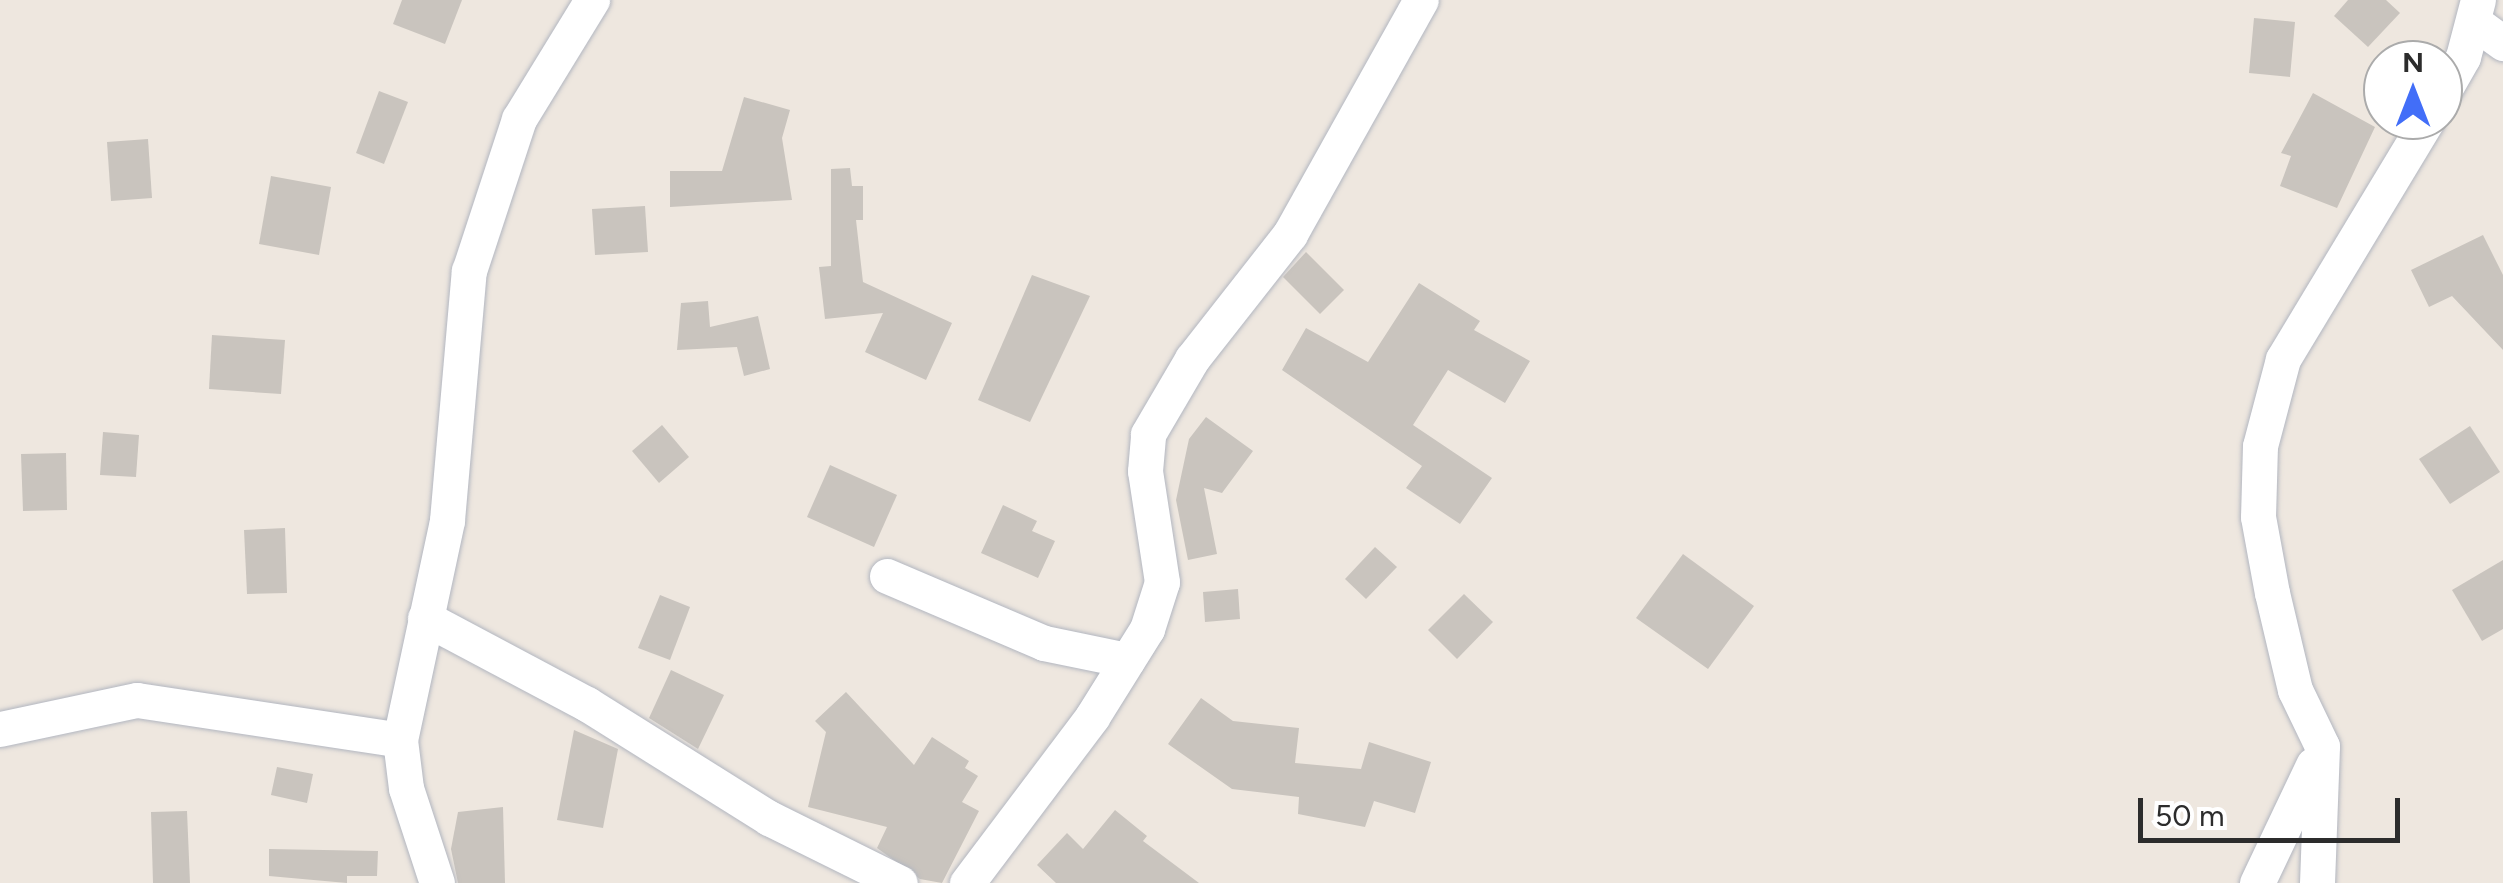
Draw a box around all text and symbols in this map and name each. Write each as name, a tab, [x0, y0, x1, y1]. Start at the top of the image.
north arrow	[2363, 40, 2463, 140]
text: N	[2402, 45, 2424, 79]
scale bar	[2143, 778, 2406, 840]
text: 50 m	[2155, 797, 2224, 834]

